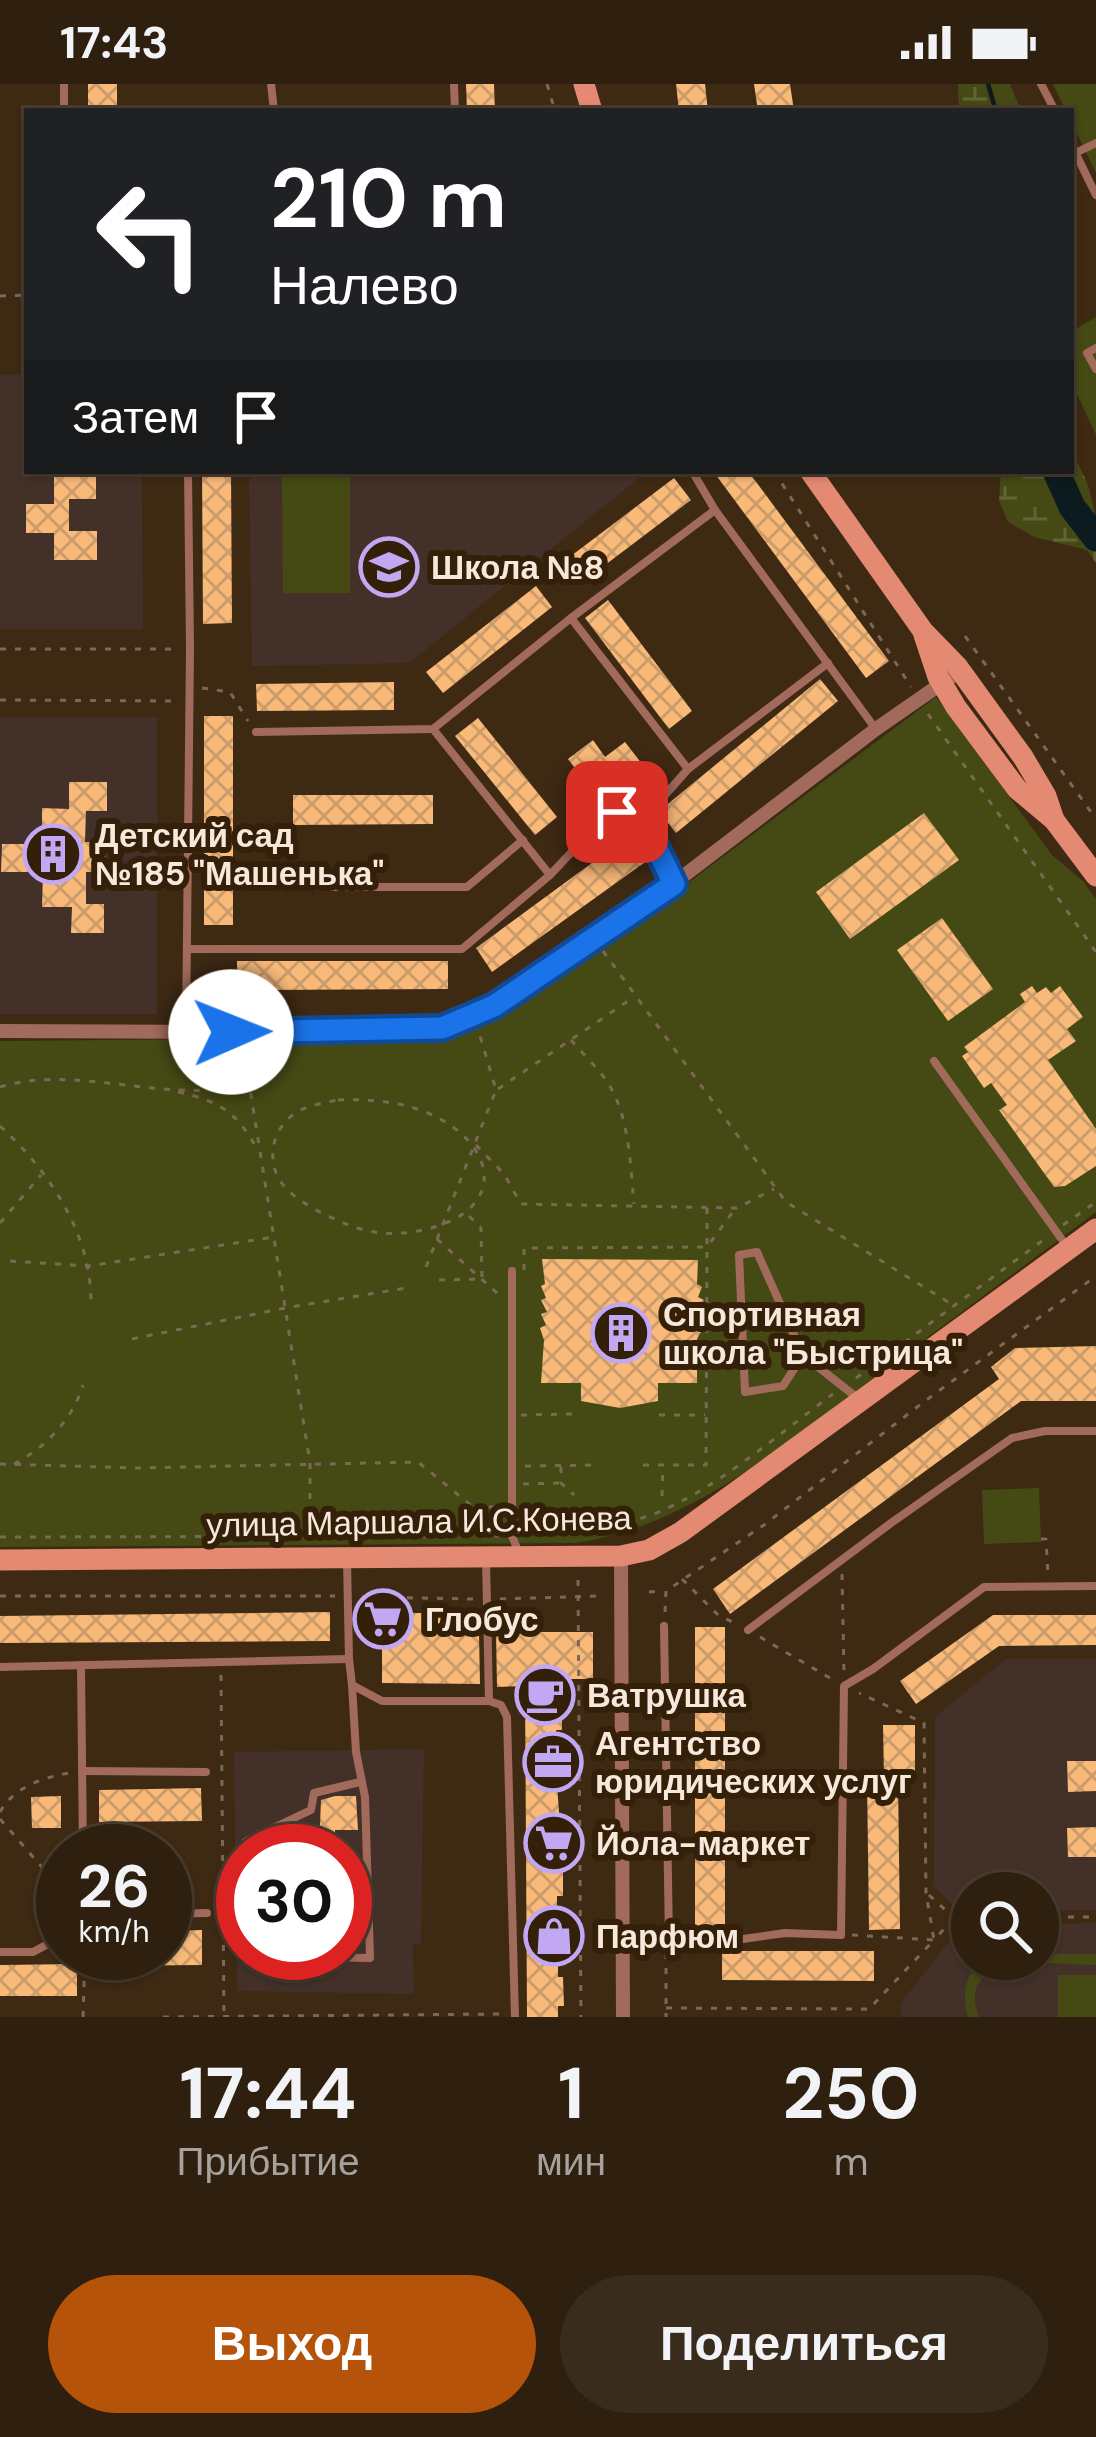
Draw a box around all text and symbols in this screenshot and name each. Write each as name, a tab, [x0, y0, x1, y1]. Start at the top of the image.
text: 17:43	[60, 13, 168, 72]
text: 210 m	[270, 144, 507, 253]
icon: left	[72, 156, 228, 312]
text: Налево	[270, 250, 459, 321]
icon: arrive	[223, 384, 289, 450]
text: Затем	[72, 388, 199, 447]
school or university icon: Школа №8	[358, 536, 420, 598]
place label: Школа №8	[431, 546, 604, 589]
pin	[566, 761, 668, 863]
icon: arrive	[584, 779, 650, 845]
place label: Детский сад №185 "Машенька"	[95, 814, 384, 895]
building icon: Детский сад №185 "Машенька"	[22, 823, 84, 885]
position arrow	[168, 969, 294, 1095]
place label: Спортивная школа "Быстрица"	[663, 1293, 963, 1374]
building icon: Спортивная школа "Быстрица"	[590, 1302, 652, 1364]
street label: улица Маршала И.С.Конева	[206, 1496, 633, 1547]
supermarket icon: Глобус	[352, 1588, 414, 1650]
place label: Глобус	[425, 1598, 539, 1641]
cafe icon: Ватрушка	[514, 1664, 576, 1726]
place label: Ватрушка	[587, 1674, 746, 1717]
place label: Агентство юридических услуг	[595, 1722, 912, 1803]
office icon: Агентство юридических услуг	[522, 1731, 584, 1793]
supermarket icon: Йола-маркет	[523, 1812, 585, 1874]
place label: Йола-маркет	[596, 1822, 810, 1865]
speed limit sign: 30	[216, 1824, 372, 1980]
text: 26	[78, 1847, 150, 1926]
map controls	[951, 1872, 1059, 1980]
button: search	[951, 1872, 1059, 1980]
shop icon: Парфюм	[523, 1905, 585, 1967]
text: km/h	[79, 1912, 149, 1951]
place label: Парфюм	[596, 1915, 739, 1958]
text: 17:44	[180, 2047, 356, 2140]
text: 1	[558, 2047, 584, 2140]
text: 250	[783, 2047, 920, 2140]
text: Прибытие	[176, 2136, 360, 2187]
text: мин	[536, 2136, 606, 2187]
text: m	[834, 2136, 868, 2187]
button: Выход	[48, 2275, 536, 2413]
button: Поделиться	[560, 2275, 1048, 2413]

